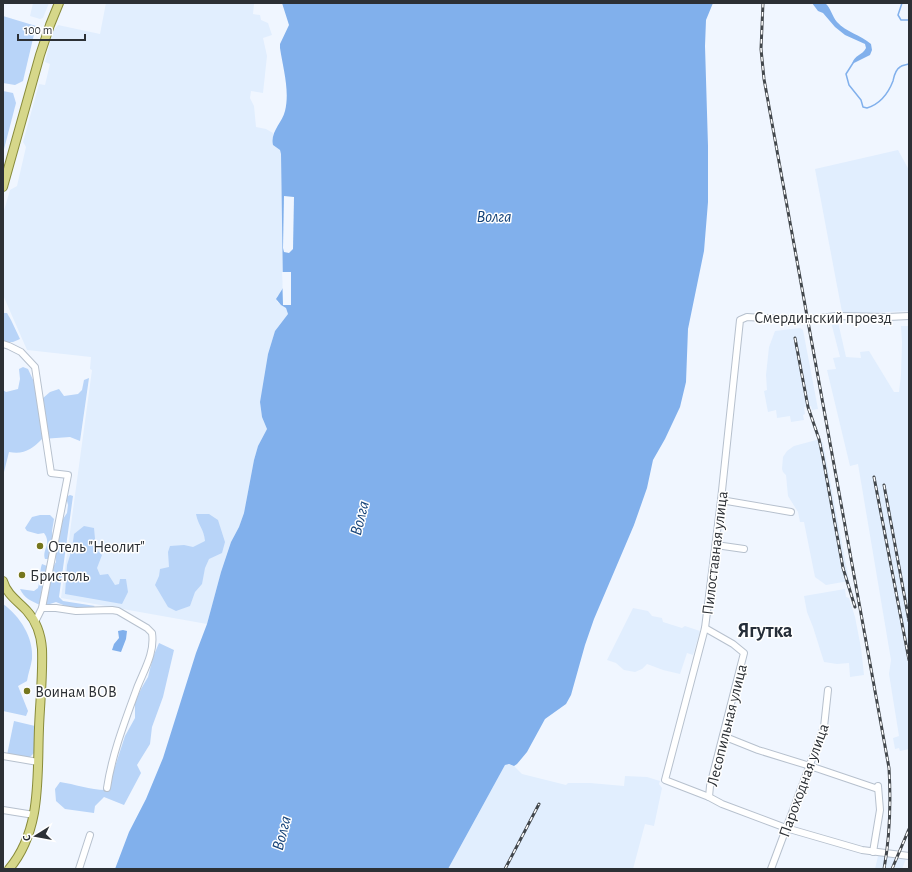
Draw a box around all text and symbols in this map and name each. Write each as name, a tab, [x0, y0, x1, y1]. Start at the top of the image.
scale bar	[18, 16, 85, 42]
text: 100 m	[24, 24, 52, 36]
water label: Волга	[477, 208, 511, 225]
street label: Смердинский проезд	[754, 310, 892, 326]
street label: Пилоставная улица	[699, 490, 732, 616]
water label: Волга	[347, 499, 372, 537]
place label: Отель "Неолит"	[48, 539, 145, 555]
marker: Отель "Неолит"	[35, 541, 45, 551]
place label: Бристоль	[30, 568, 90, 584]
marker: Бристоль	[17, 570, 27, 580]
district label: Ягутка	[737, 621, 793, 641]
street label: Лесопильная улица	[704, 663, 751, 788]
place label: Воинам ВОВ	[35, 684, 117, 700]
marker: Воинам ВОВ	[22, 686, 32, 696]
street label: Пароходная улица	[776, 721, 833, 840]
water label: Волга	[269, 814, 294, 852]
north arrow	[16, 816, 56, 856]
text: С	[21, 834, 33, 842]

